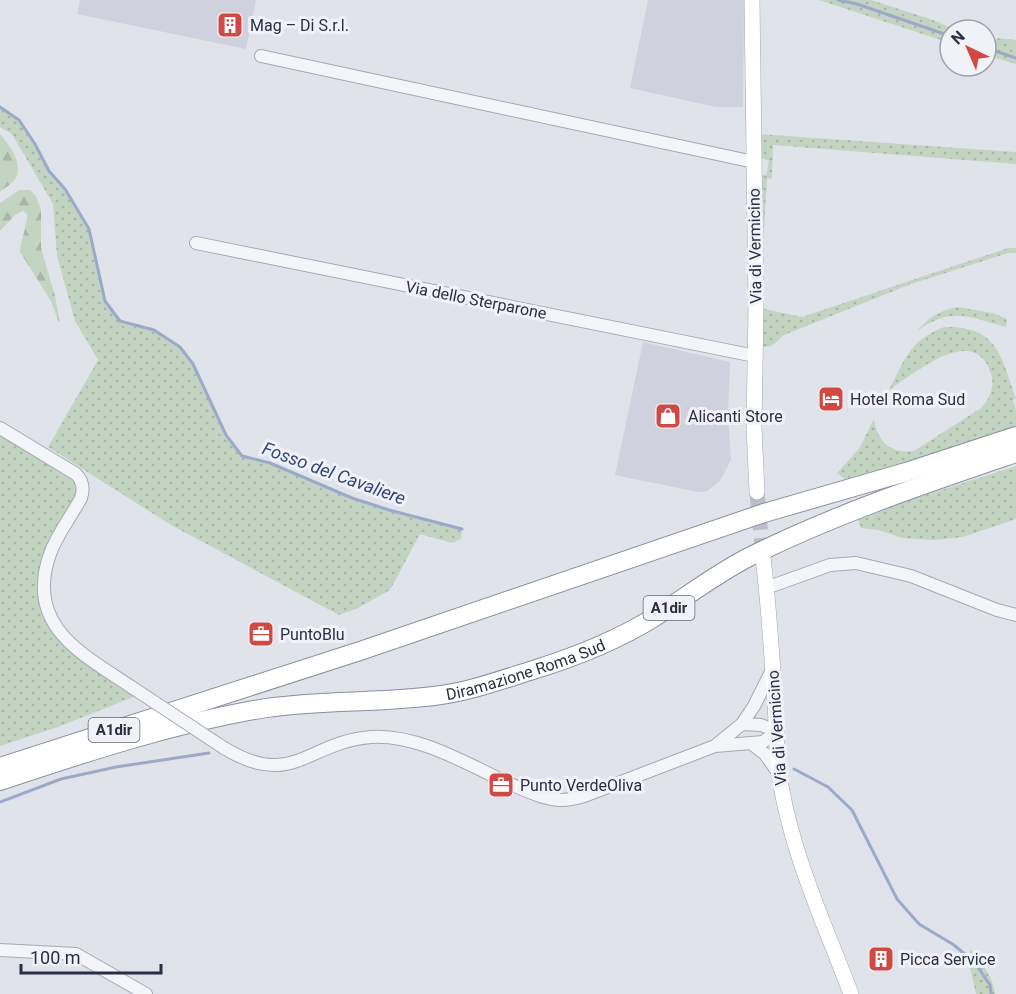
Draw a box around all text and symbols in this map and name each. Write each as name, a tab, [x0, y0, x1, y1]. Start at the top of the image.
building icon: Mag – Di S.r.l.	[215, 10, 245, 40]
place label: Mag – Di S.r.l.	[250, 16, 349, 35]
north arrow	[938, 18, 998, 78]
text: N	[947, 27, 969, 48]
street label: Via di Vermicino	[744, 188, 766, 304]
street label: Via dello Sterparone	[404, 277, 548, 323]
hotel icon: Hotel Roma Sud	[816, 384, 846, 414]
place label: Hotel Roma Sud	[850, 390, 965, 409]
shop icon: Alicanti Store	[653, 401, 683, 431]
place label: Alicanti Store	[688, 407, 783, 426]
water label: Fosso del Cavaliere	[260, 437, 408, 509]
road number: A1dir	[644, 596, 694, 620]
office icon: PuntoBlu	[246, 619, 276, 649]
place label: PuntoBlu	[280, 625, 345, 644]
street label: Diramazione Roma Sud	[444, 635, 608, 704]
street label: Via di Vermicino	[763, 670, 791, 786]
road number: A1dir	[88, 718, 140, 742]
office icon: Punto VerdeOliva	[486, 770, 516, 800]
place label: Punto VerdeOliva	[520, 776, 642, 795]
scale bar	[21, 937, 160, 975]
building icon: Picca Service	[866, 944, 896, 974]
text: 100 m	[30, 947, 81, 968]
place label: Picca Service	[900, 950, 995, 969]

